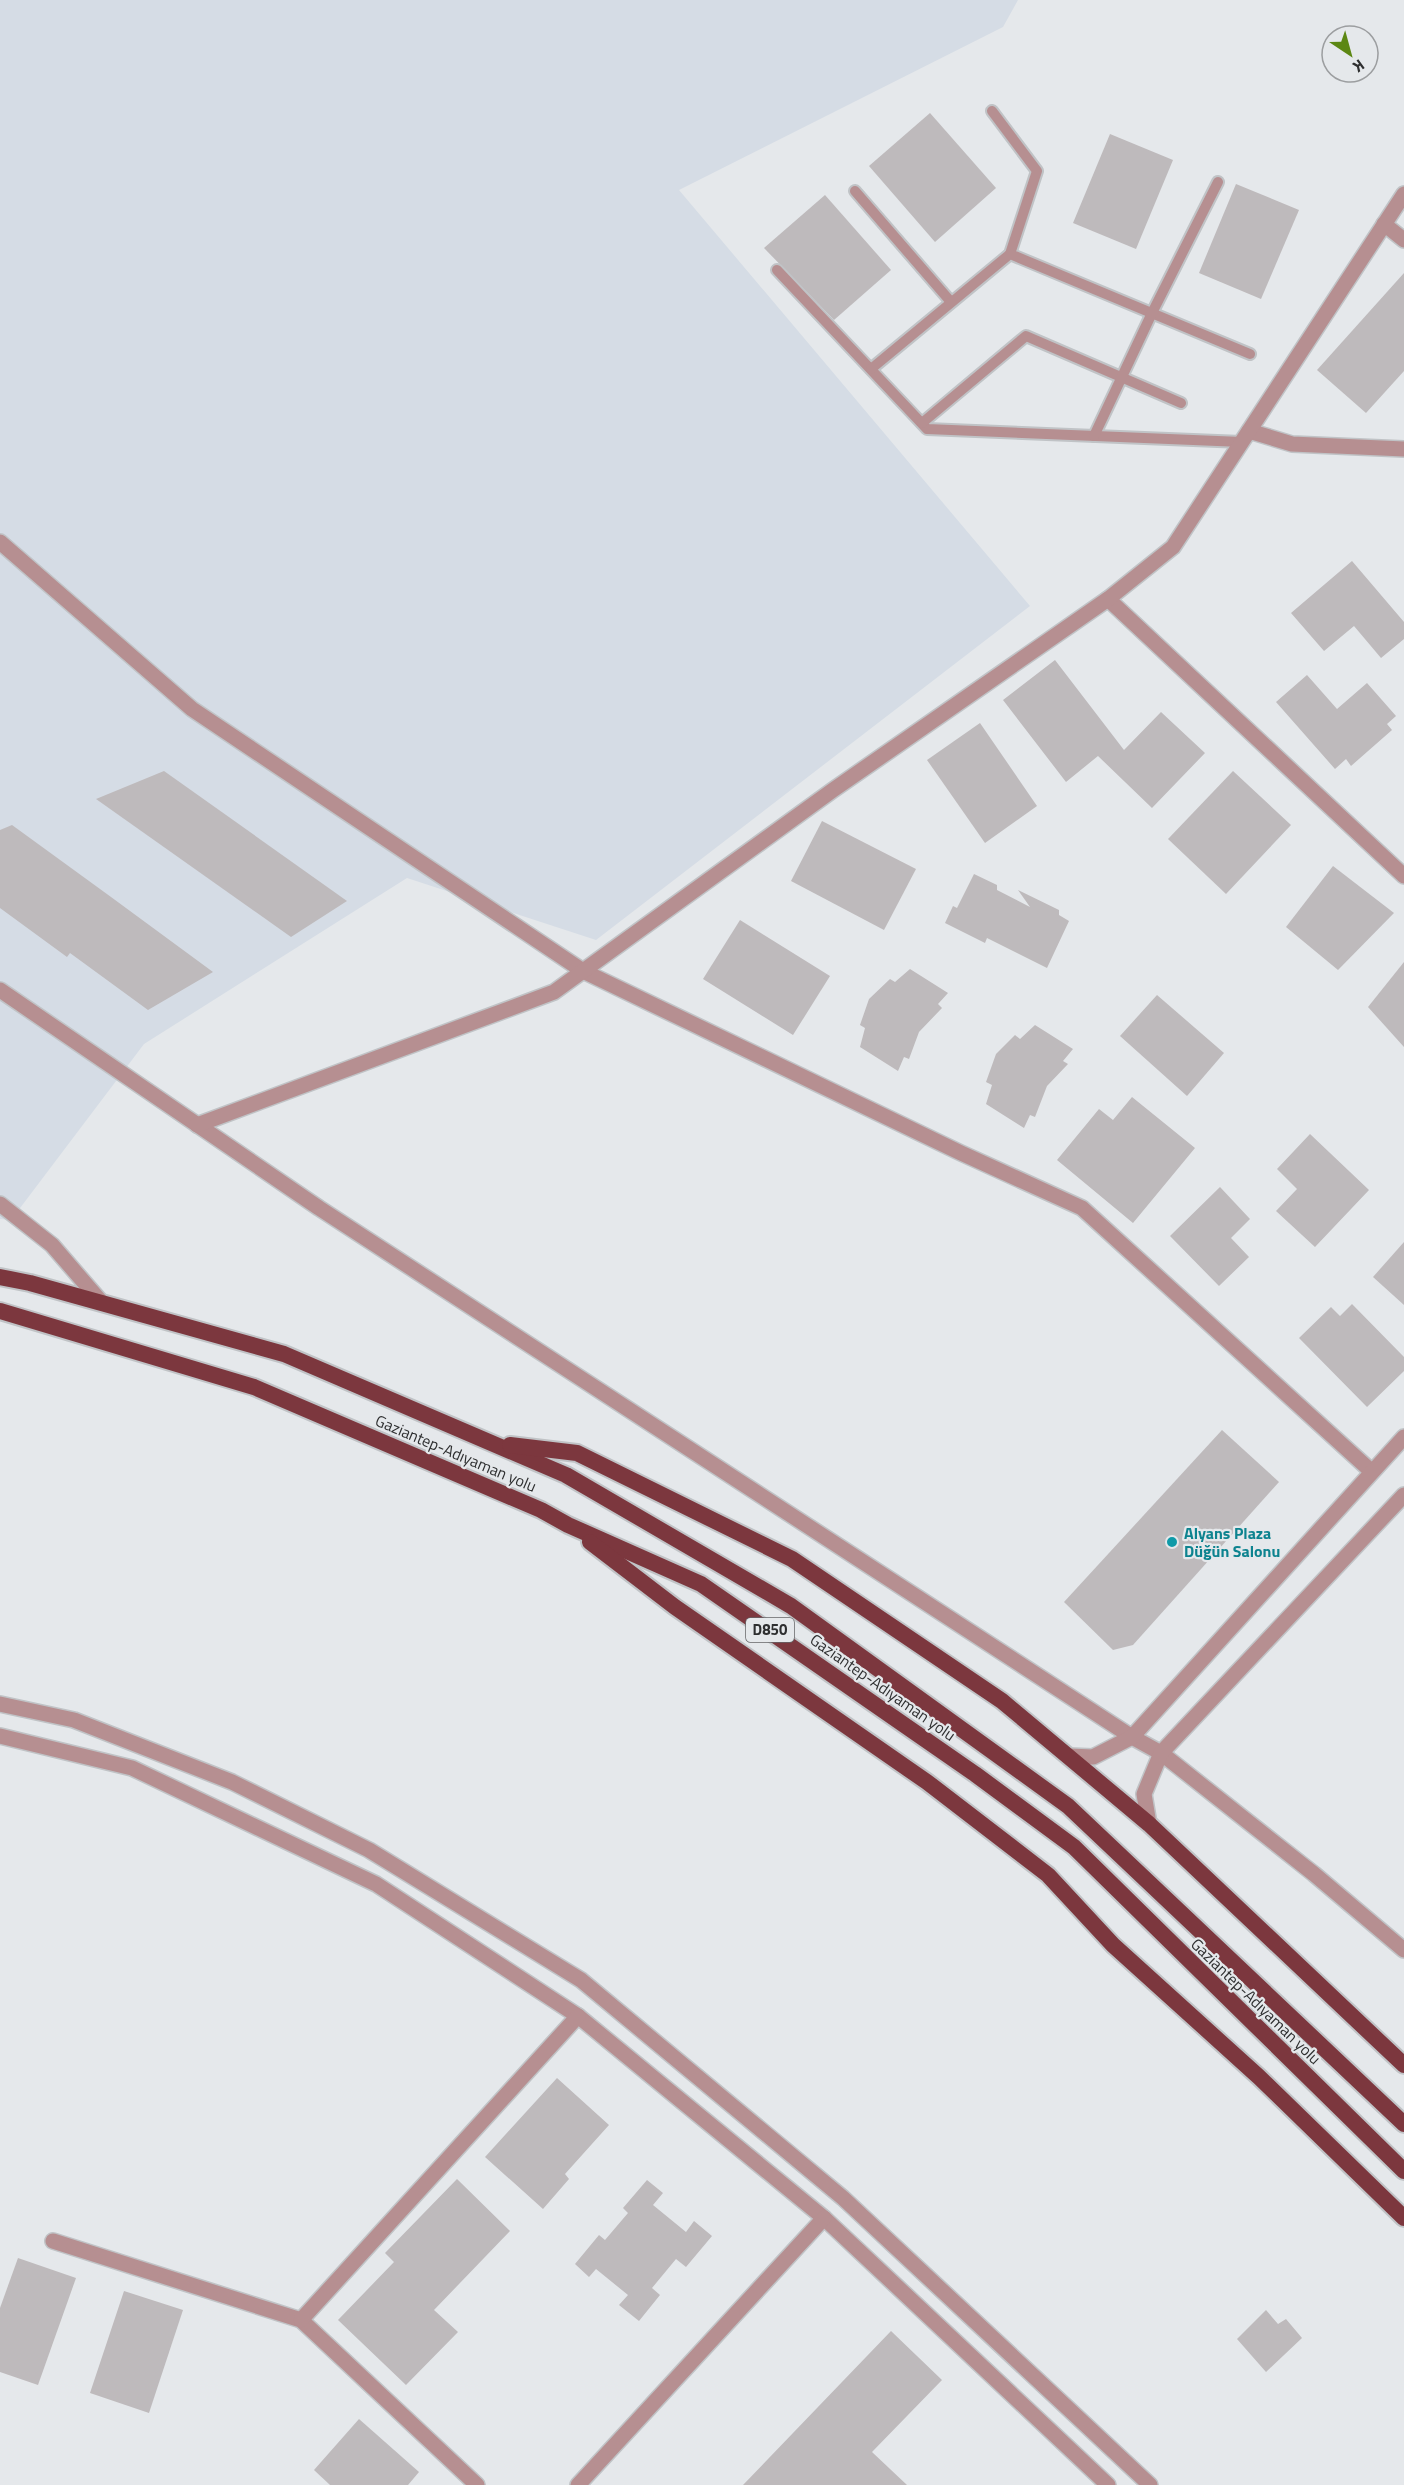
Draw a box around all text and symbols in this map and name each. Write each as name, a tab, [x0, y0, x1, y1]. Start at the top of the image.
north arrow	[1320, 24, 1380, 84]
text: K	[1348, 54, 1370, 79]
street label: Gaziantep-Adıyaman yolu	[372, 1408, 540, 1498]
place label: Alyans Plaza Düğün Salonu	[1184, 1521, 1280, 1563]
marker: Alyans Plaza Düğün Salonu	[1165, 1535, 1179, 1549]
road number: D850	[746, 1618, 794, 1642]
street label: Gaziantep-Adıyaman yolu	[805, 1628, 961, 1746]
street label: Gaziantep-Adıyaman yolu	[1185, 1932, 1327, 2070]

